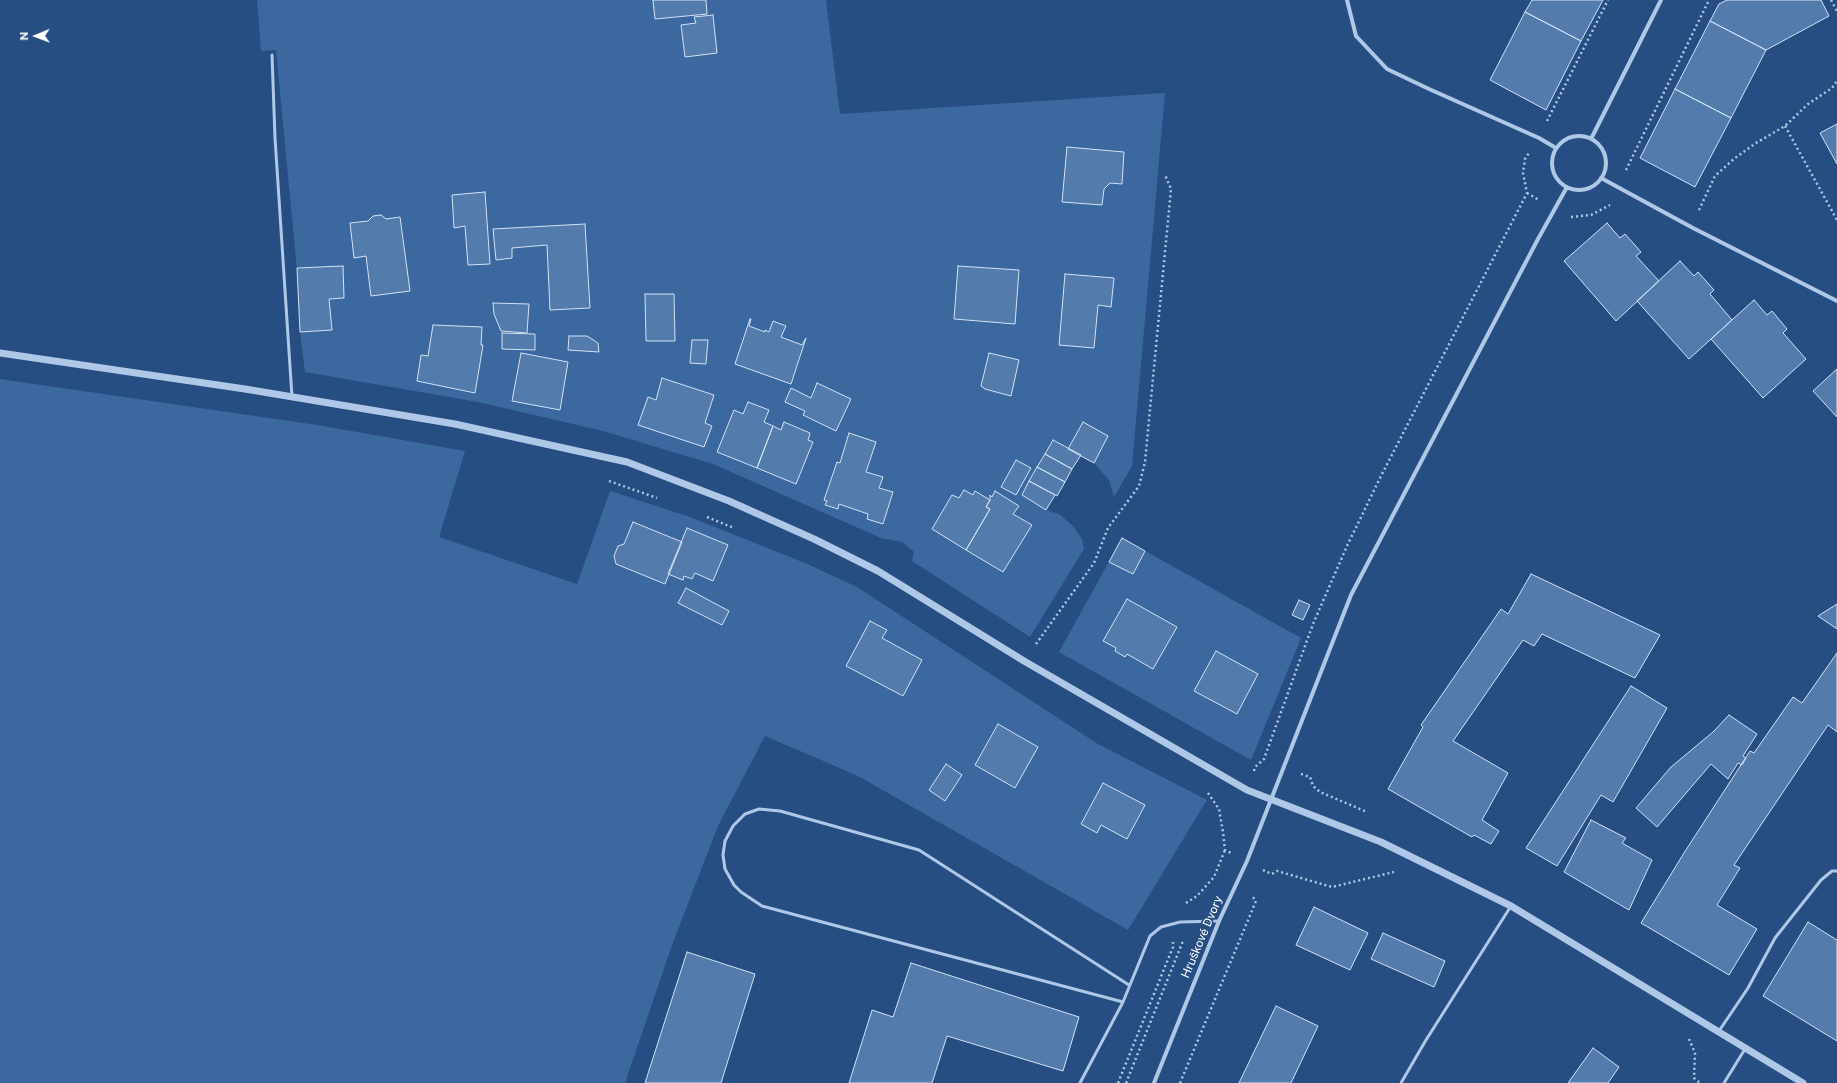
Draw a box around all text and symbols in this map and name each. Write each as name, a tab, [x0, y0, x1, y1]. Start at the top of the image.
north arrow	[16, 16, 56, 56]
text: N	[18, 32, 30, 41]
street label: Hruškové Dvory	[1178, 894, 1226, 980]

